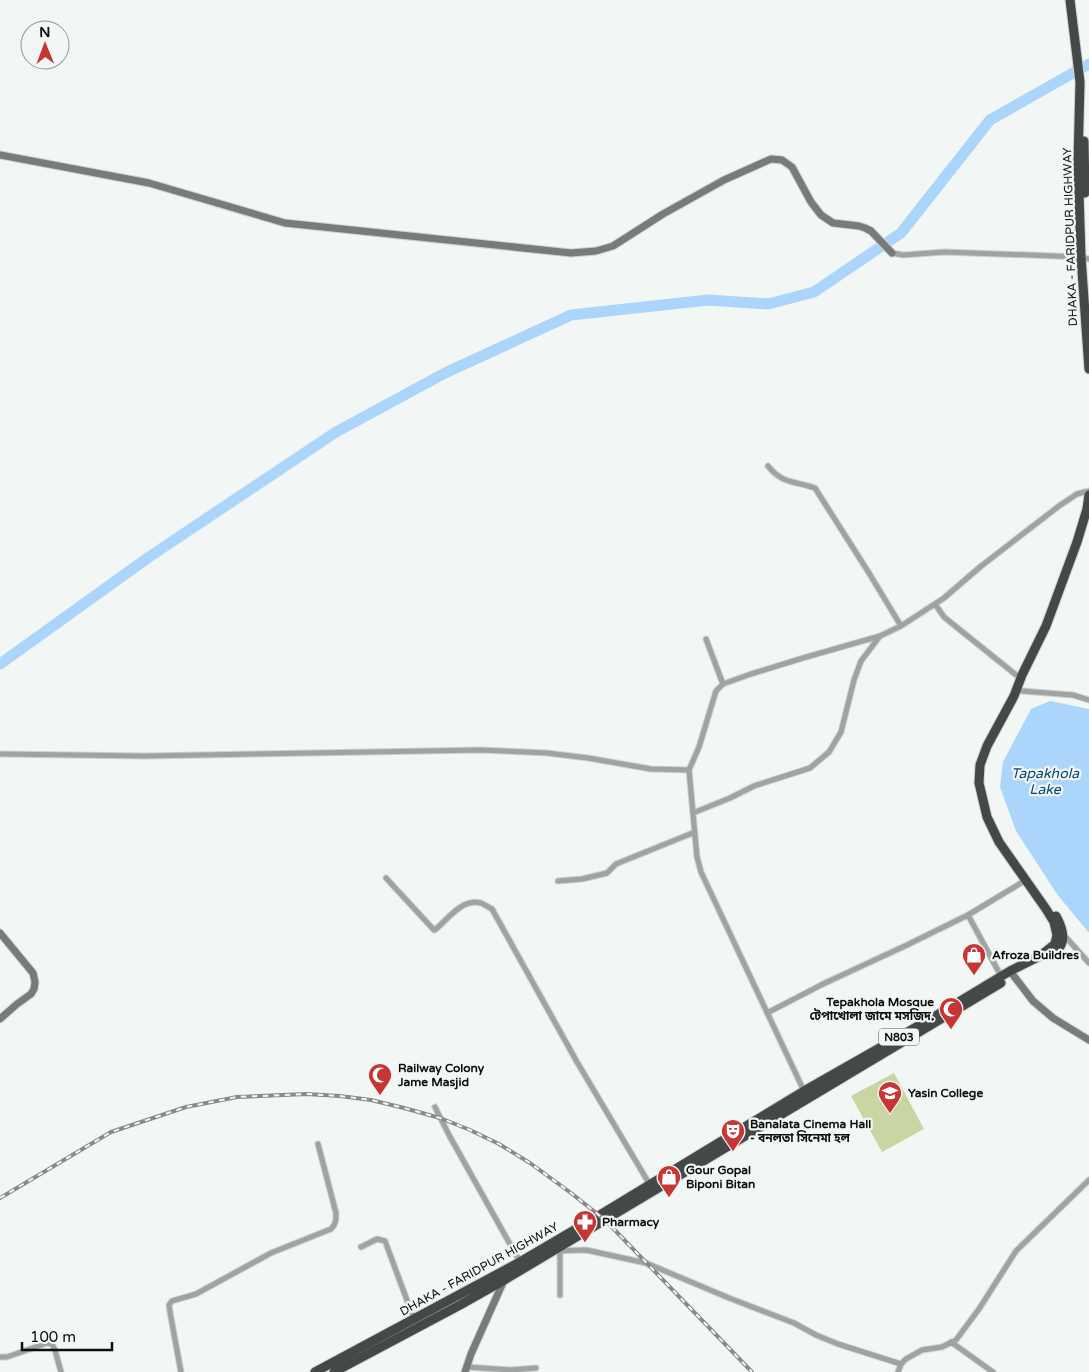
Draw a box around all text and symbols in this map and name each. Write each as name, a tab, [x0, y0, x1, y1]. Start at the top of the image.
north arrow	[20, 20, 70, 70]
text: N	[39, 24, 51, 41]
street label: DHAKA - FARIDPUR HIGHWAY	[1060, 147, 1080, 327]
water label: Tapakhola Lake	[1011, 765, 1080, 798]
shop icon: Afroza Buildres	[961, 942, 987, 976]
place label: Afroza Buildres	[992, 948, 1079, 962]
place label: Tepakhola Mosque টেপাখোলা জামে মসজিদ.	[809, 995, 934, 1023]
mosque icon: Tepakhola Mosque টেপাখোলা জামে মসজিদ.	[938, 996, 964, 1030]
road number: N803	[879, 1028, 919, 1046]
place label: Railway Colony Jame Masjid	[397, 1061, 485, 1090]
mosque icon: Railway Colony Jame Masjid	[367, 1062, 393, 1096]
school or university icon: Yasin College	[877, 1080, 903, 1114]
place label: Yasin College	[908, 1086, 983, 1101]
place label: Banalata Cinema Hall - বনলতা সিনেমা হল	[750, 1117, 871, 1145]
theatre icon: Banalata Cinema Hall - বনলতা সিনেমা হল	[720, 1118, 746, 1152]
place label: Gour Gopal Biponi Bitan	[686, 1163, 755, 1192]
shop icon: Gour Gopal Biponi Bitan	[656, 1164, 682, 1198]
pharmacy icon: Pharmacy	[572, 1209, 598, 1243]
place label: Pharmacy	[602, 1215, 660, 1230]
street label: DHAKA - FARIDPUR HIGHWAY	[397, 1219, 561, 1319]
scale bar	[22, 1320, 112, 1352]
text: 100 m	[30, 1328, 76, 1346]

